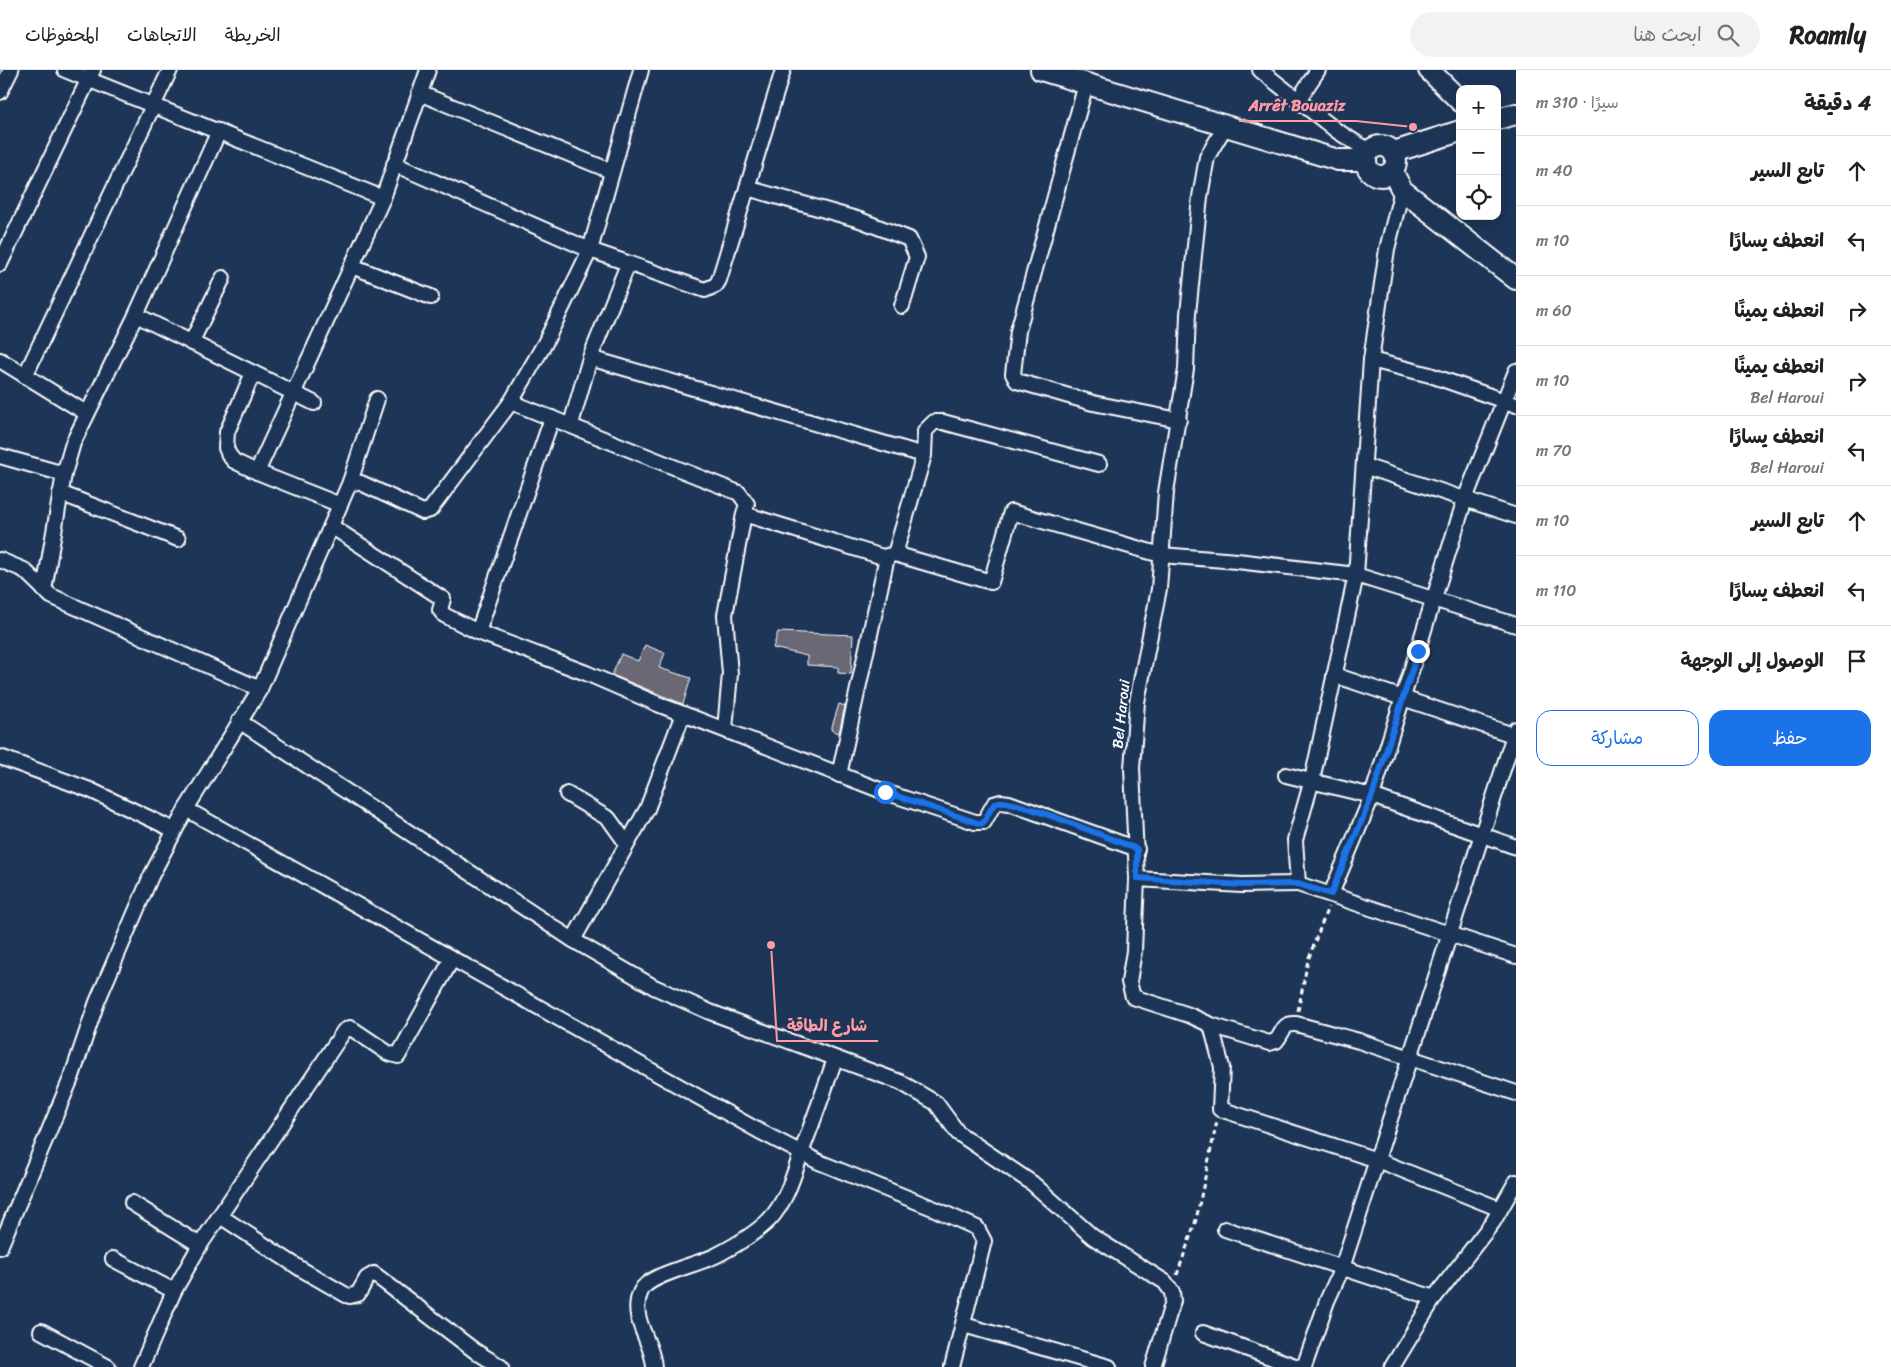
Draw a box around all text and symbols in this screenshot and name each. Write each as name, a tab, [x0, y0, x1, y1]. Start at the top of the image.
search box	[1410, 12, 1760, 57]
text: Roamly	[1790, 14, 1866, 56]
text: ابحث هنا	[1633, 18, 1702, 51]
text: المحفوظات	[25, 19, 99, 51]
text: الاتجاهات	[127, 19, 197, 51]
text: الخريطة	[225, 19, 281, 51]
icon: search	[1714, 21, 1742, 49]
text: 4 دقيقة	[1804, 84, 1871, 122]
map controls	[1456, 85, 1501, 220]
button: +	[1456, 85, 1501, 130]
text: سيرًا · 310 m	[1536, 88, 1619, 117]
callout: Arrêt Bouaziz	[1239, 90, 1356, 121]
text: Arrêt Bouaziz	[1248, 91, 1347, 120]
button: −	[1456, 130, 1501, 175]
text: تابع السير	[1751, 154, 1824, 187]
text: 40 m	[1536, 156, 1573, 185]
icon: ahead	[1843, 157, 1871, 185]
button: locate	[1456, 175, 1501, 220]
text: انعطف يسارًا	[1729, 224, 1824, 257]
text: 10 m	[1536, 226, 1569, 255]
icon: left	[1843, 227, 1871, 255]
text: انعطف يمينًا	[1734, 294, 1824, 327]
text: 60 m	[1536, 296, 1572, 325]
icon: right	[1843, 297, 1871, 325]
text: انعطف يمينًا	[1734, 350, 1824, 383]
text: 10 m	[1536, 366, 1569, 395]
icon: right	[1843, 367, 1871, 395]
text: Bel Haroui	[1750, 383, 1824, 412]
text: انعطف يسارًا	[1729, 420, 1824, 453]
text: 70 m	[1536, 436, 1572, 465]
icon: left	[1843, 437, 1871, 465]
text: Bel Haroui	[1750, 453, 1824, 482]
text: تابع السير	[1751, 504, 1824, 537]
text: 10 m	[1536, 506, 1569, 535]
icon: ahead	[1843, 507, 1871, 535]
text: انعطف يسارًا	[1729, 574, 1824, 607]
text: 110 m	[1536, 576, 1576, 605]
icon: left	[1843, 577, 1871, 605]
route end	[1407, 640, 1430, 663]
text: الوصول إلى الوجهة	[1681, 644, 1824, 677]
icon: arrive	[1843, 647, 1871, 675]
street label: Bel Haroui	[1104, 677, 1138, 750]
button: مشاركة	[1536, 710, 1699, 766]
button: حفظ	[1709, 710, 1871, 766]
route start	[874, 781, 897, 804]
callout: شارع الطاقة	[777, 1010, 878, 1041]
text: شارع الطاقة	[787, 1011, 867, 1040]

